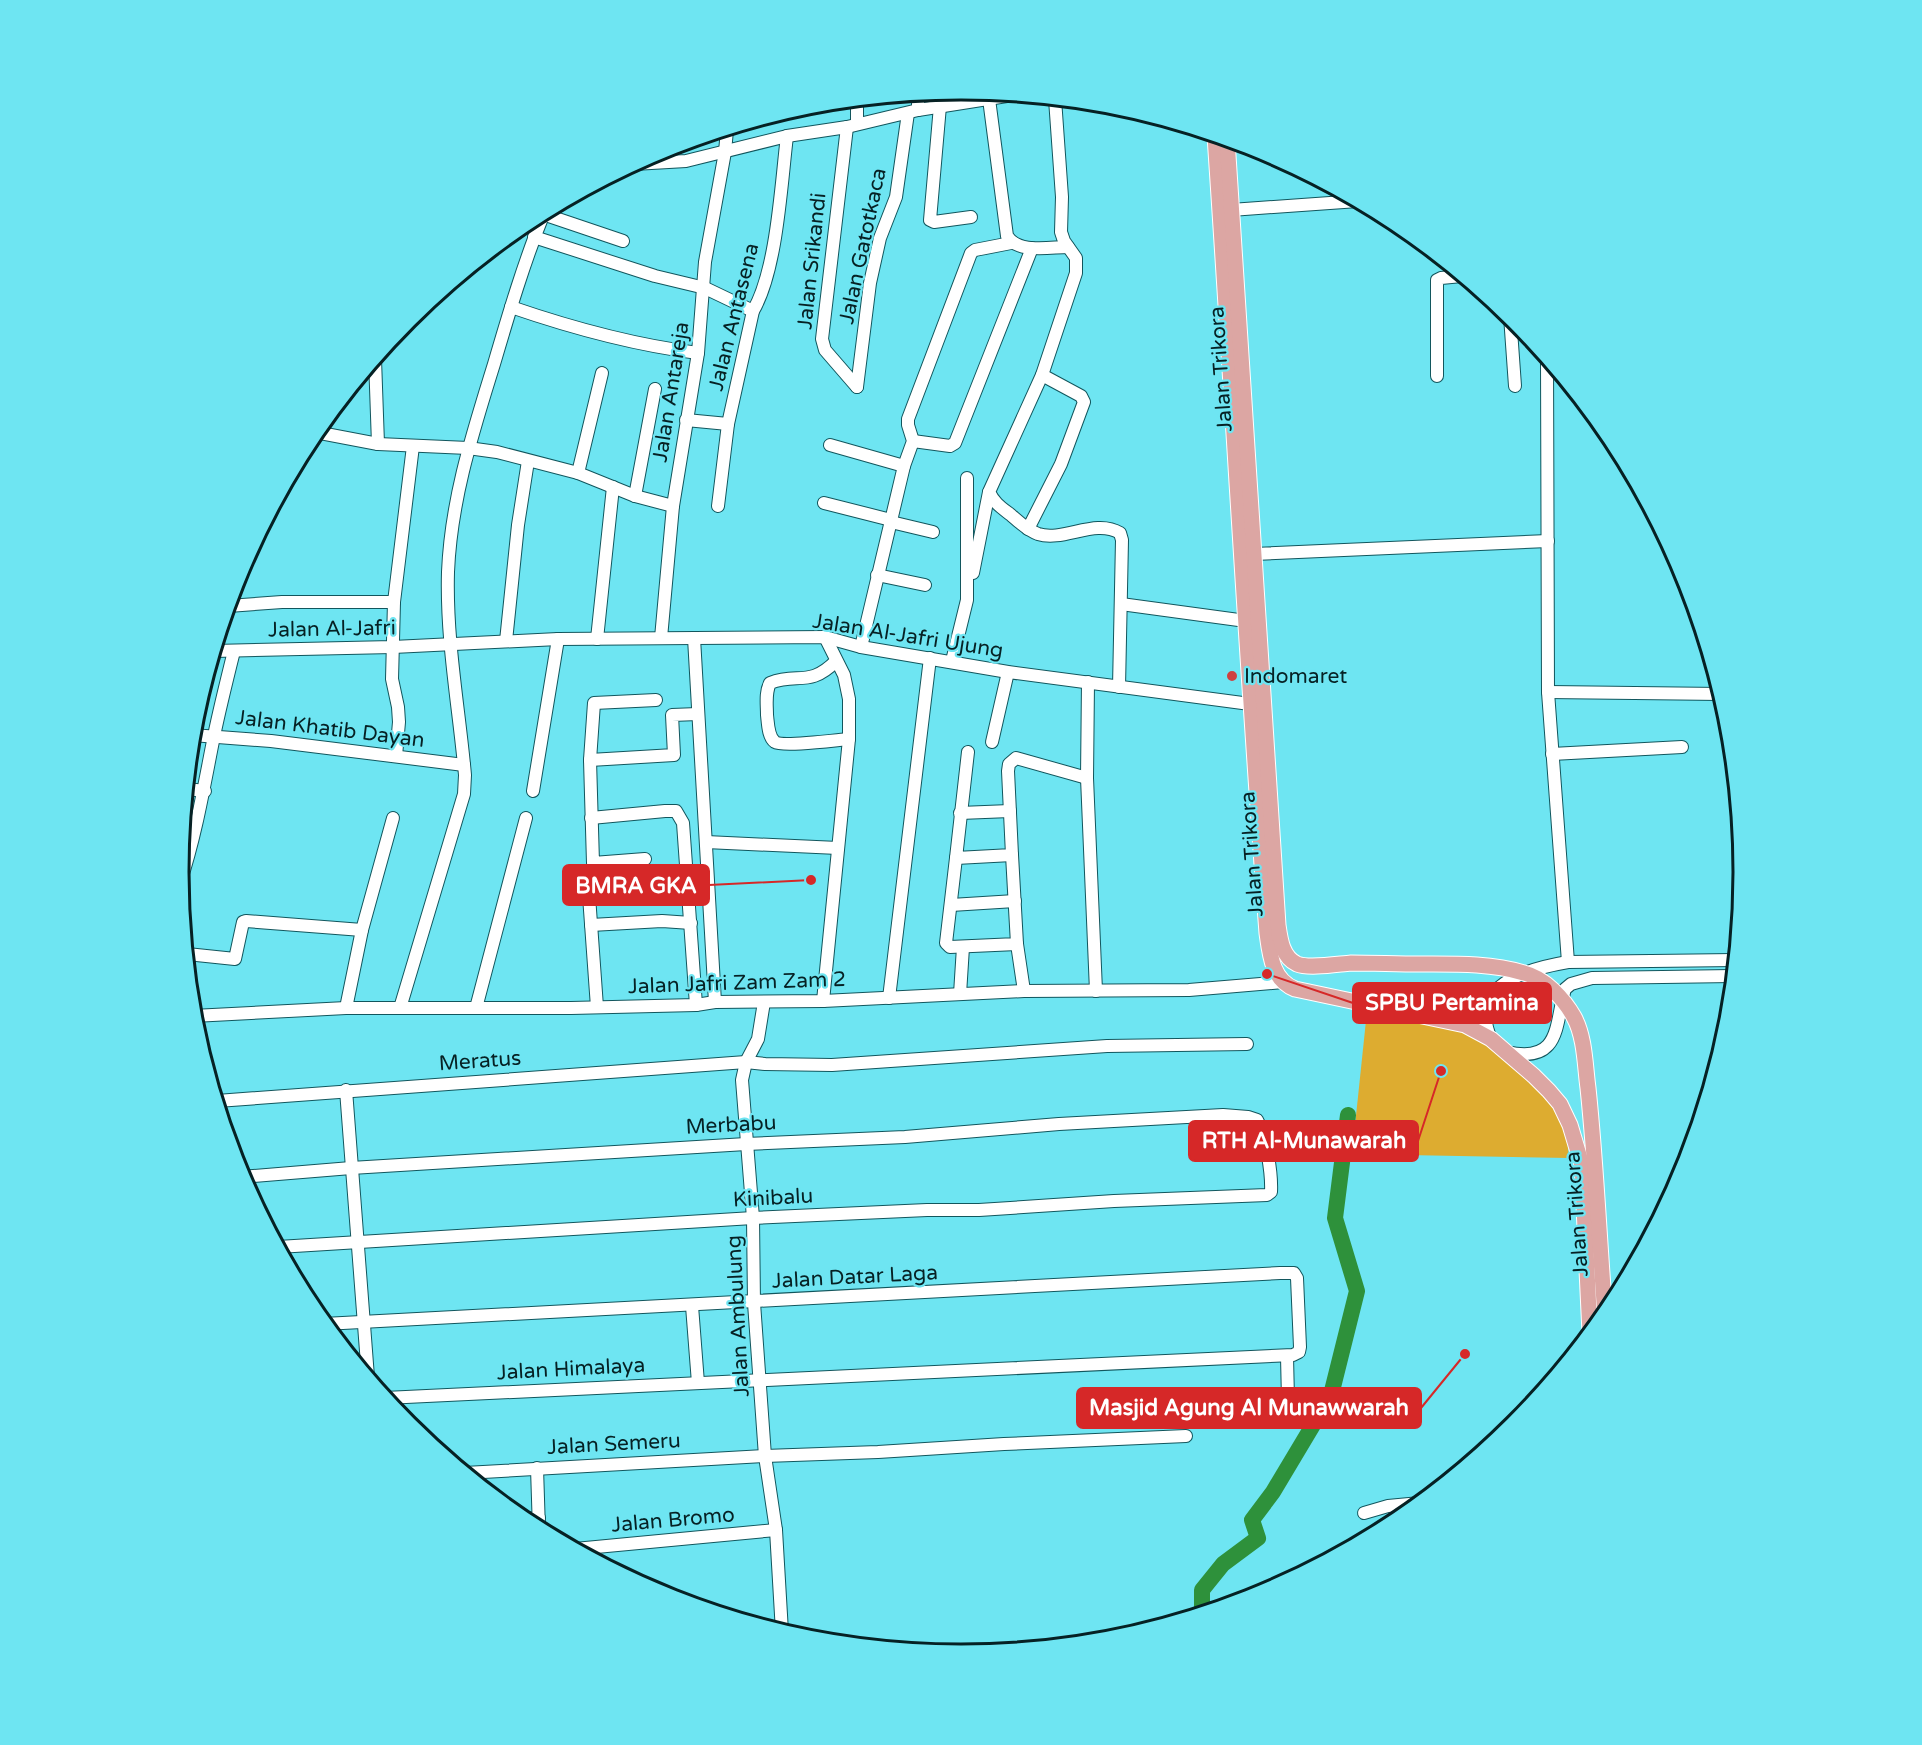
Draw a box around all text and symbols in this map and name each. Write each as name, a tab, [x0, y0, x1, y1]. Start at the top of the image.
street label: Jalan Gatotkaca	[834, 166, 892, 326]
street label: Jalan Srikandi	[792, 191, 832, 331]
street label: Jalan Antasena	[704, 241, 764, 393]
street label: Jalan Trikora	[1204, 306, 1238, 432]
street label: Jalan Antareja	[648, 320, 694, 464]
street label: Jalan Al-Jafri Ujung	[811, 609, 1005, 663]
street label: Jalan Al-Jafri	[268, 615, 396, 643]
place label: Indomaret	[1244, 664, 1347, 689]
marker: Indomaret	[1225, 669, 1239, 683]
street label: Jalan Khatib Dayan	[234, 705, 426, 753]
street label: Jalan Trikora	[1235, 791, 1269, 917]
callout: BMRA GKA	[563, 865, 709, 905]
text: BMRA GKA	[575, 873, 697, 899]
street label: Jalan Jafri Zam Zam 2	[628, 967, 846, 999]
callout: SPBU Pertamina	[1353, 983, 1551, 1023]
text: SPBU Pertamina	[1365, 990, 1539, 1016]
street label: Meratus	[438, 1046, 522, 1076]
street label: Merbabu	[685, 1110, 777, 1140]
callout: RTH Al-Munawarah	[1189, 1121, 1418, 1161]
text: RTH Al-Munawarah	[1202, 1128, 1406, 1154]
street label: Jalan Trikora	[1560, 1151, 1594, 1277]
street label: Kinibalu	[732, 1183, 814, 1213]
street label: Jalan Ambulung	[721, 1235, 755, 1397]
street label: Jalan Datar Laga	[771, 1260, 939, 1294]
street label: Jalan Himalaya	[496, 1353, 646, 1385]
callout: Masjid Agung Al Munawwarah	[1077, 1388, 1421, 1428]
text: Masjid Agung Al Munawwarah	[1089, 1395, 1409, 1421]
street label: Jalan Semeru	[547, 1428, 681, 1460]
street label: Jalan Bromo	[610, 1502, 736, 1538]

